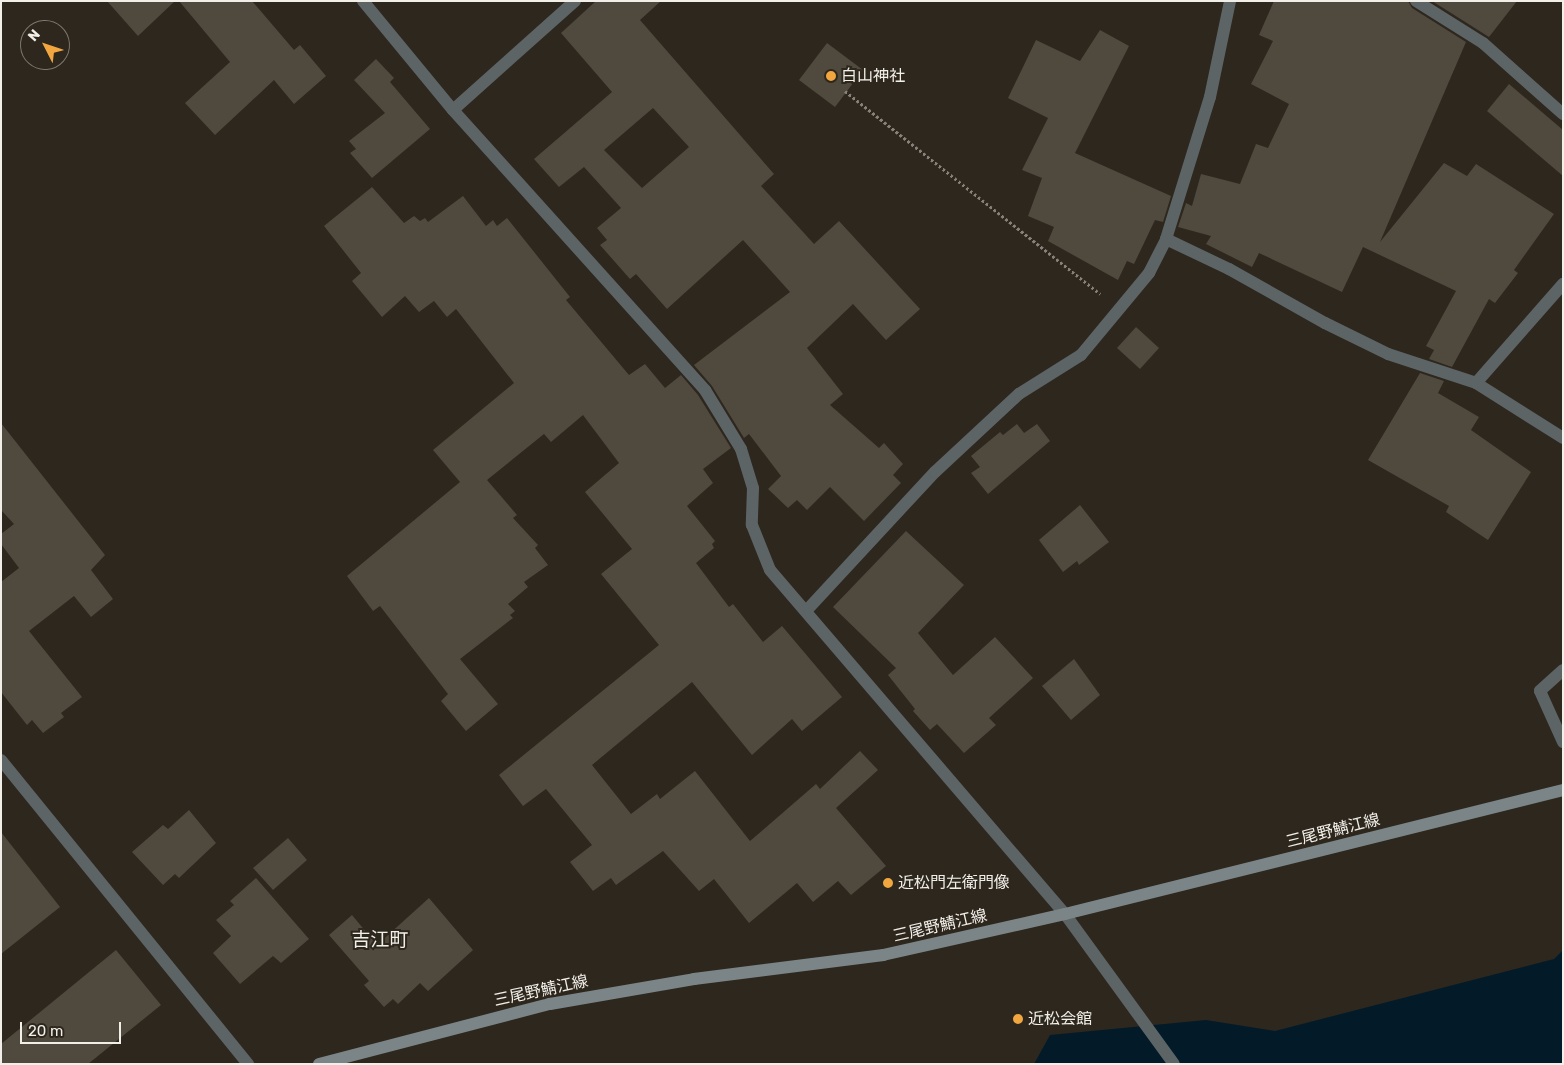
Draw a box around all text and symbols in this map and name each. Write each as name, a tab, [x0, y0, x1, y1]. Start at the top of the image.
north arrow	[20, 20, 70, 70]
text: N	[24, 26, 44, 45]
place label: 白山神社	[841, 66, 905, 86]
marker: 白山神社	[825, 70, 837, 82]
street label: 三尾野鯖江線	[1284, 810, 1382, 852]
place label: 近松門左衛門像	[898, 873, 1010, 893]
marker: 近松門左衛門像	[882, 877, 894, 889]
street label: 三尾野鯖江線	[891, 906, 989, 946]
district label: 吉江町	[352, 929, 408, 951]
street label: 三尾野鯖江線	[492, 972, 590, 1010]
place label: 近松会館	[1028, 1009, 1092, 1029]
scale bar	[22, 1012, 124, 1044]
marker: 近松会館	[1012, 1013, 1024, 1025]
text: 20 m	[28, 1022, 63, 1040]

